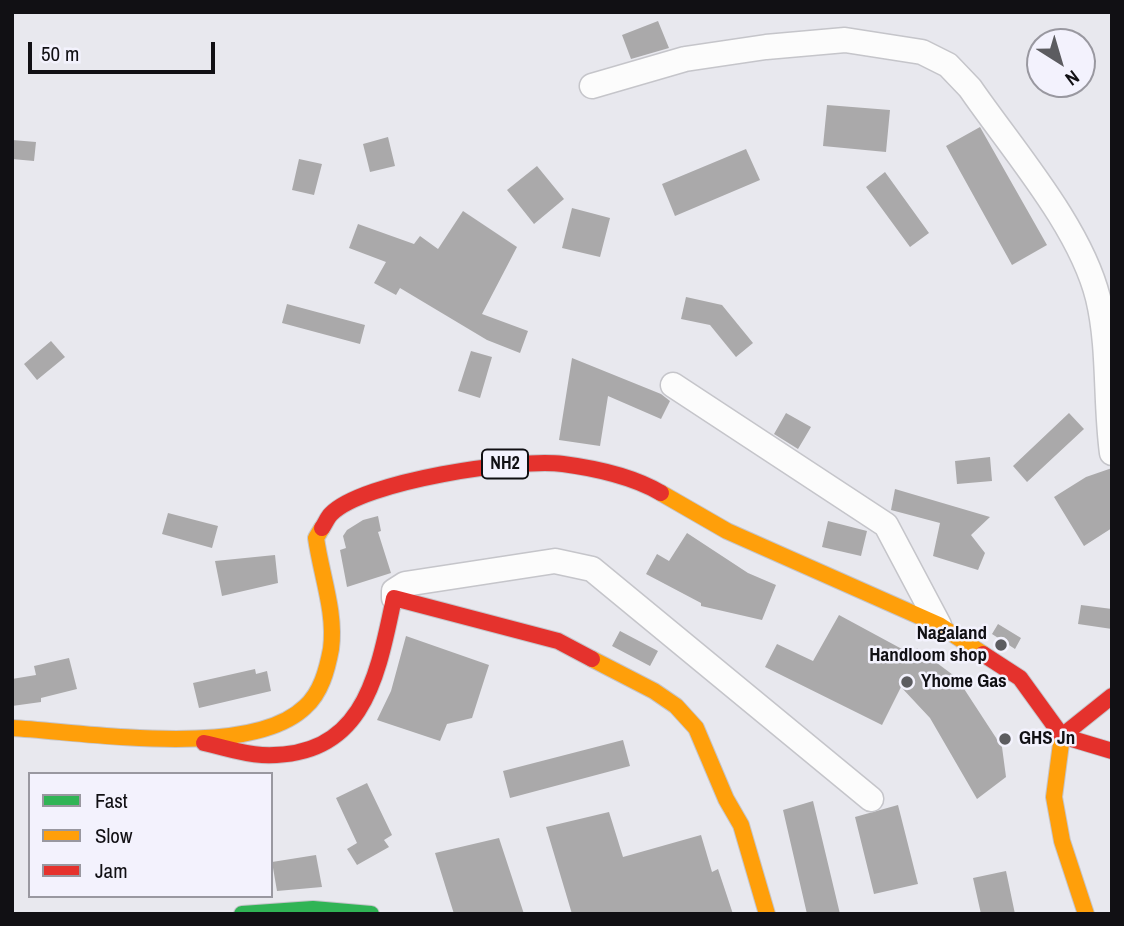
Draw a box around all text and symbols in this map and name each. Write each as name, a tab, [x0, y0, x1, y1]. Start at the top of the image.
scale bar	[32, 28, 219, 72]
north arrow	[1026, 28, 1096, 98]
text: 50 m	[41, 39, 79, 68]
text: N	[1060, 64, 1085, 92]
road number: NH2	[482, 450, 528, 478]
place label: Nagaland Handloom shop	[869, 623, 987, 667]
marker: Nagaland Handloom shop	[993, 637, 1009, 653]
place label: Yhome Gas	[921, 671, 1007, 693]
marker: Yhome Gas	[899, 674, 915, 690]
place label: GHS Jn	[1019, 728, 1075, 750]
marker: GHS Jn	[997, 731, 1013, 747]
legend	[28, 772, 273, 898]
text: Fast	[95, 786, 128, 815]
text: Slow	[95, 821, 132, 850]
text: Jam	[95, 856, 128, 885]

